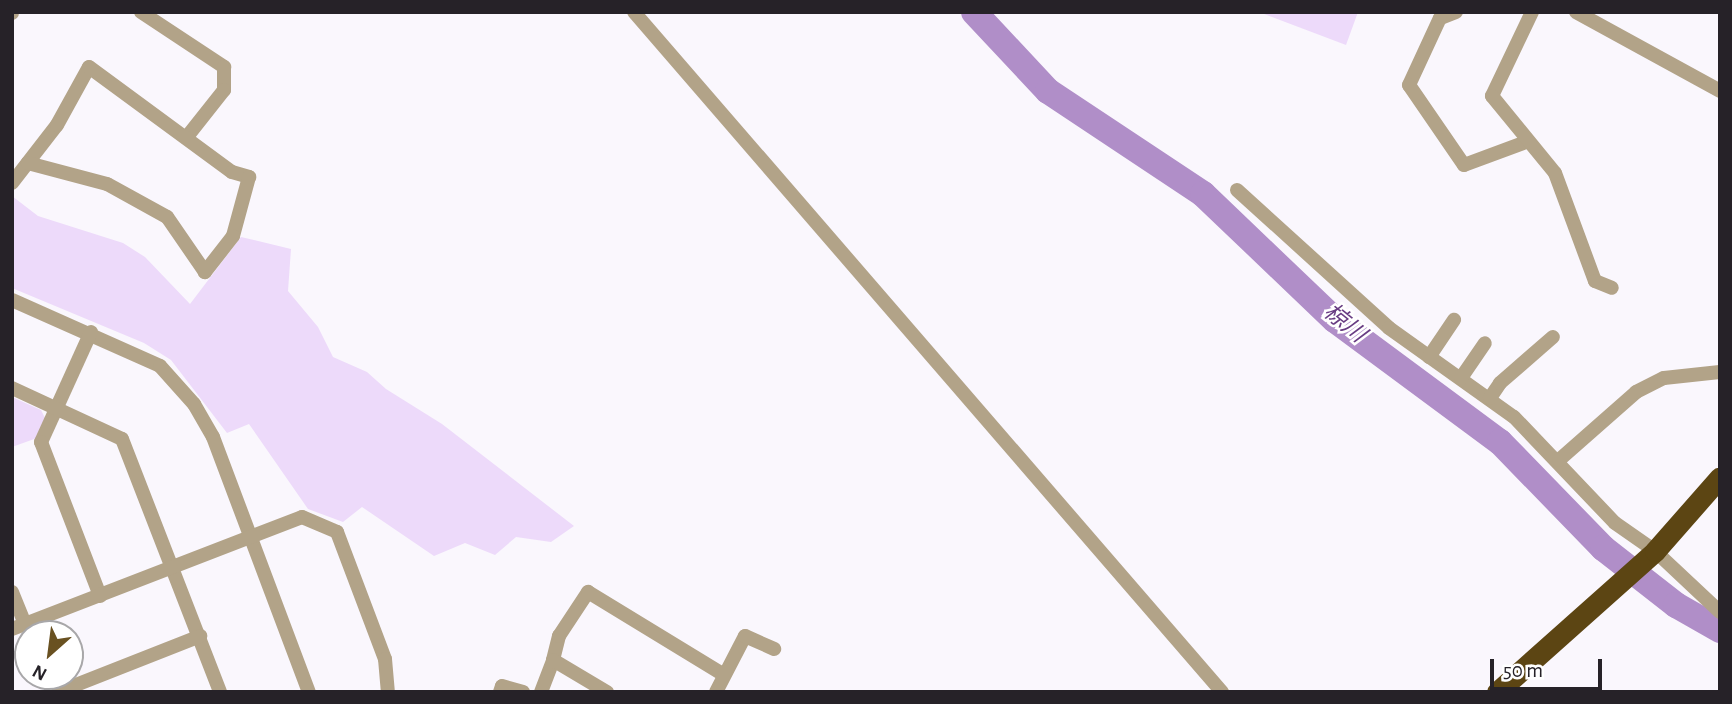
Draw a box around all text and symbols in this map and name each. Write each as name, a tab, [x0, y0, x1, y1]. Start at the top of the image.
water label: 椋川	[1317, 299, 1371, 349]
north arrow	[14, 620, 84, 690]
scale bar	[1494, 644, 1606, 688]
text: 50 m	[1503, 660, 1543, 681]
text: N	[30, 661, 50, 684]

